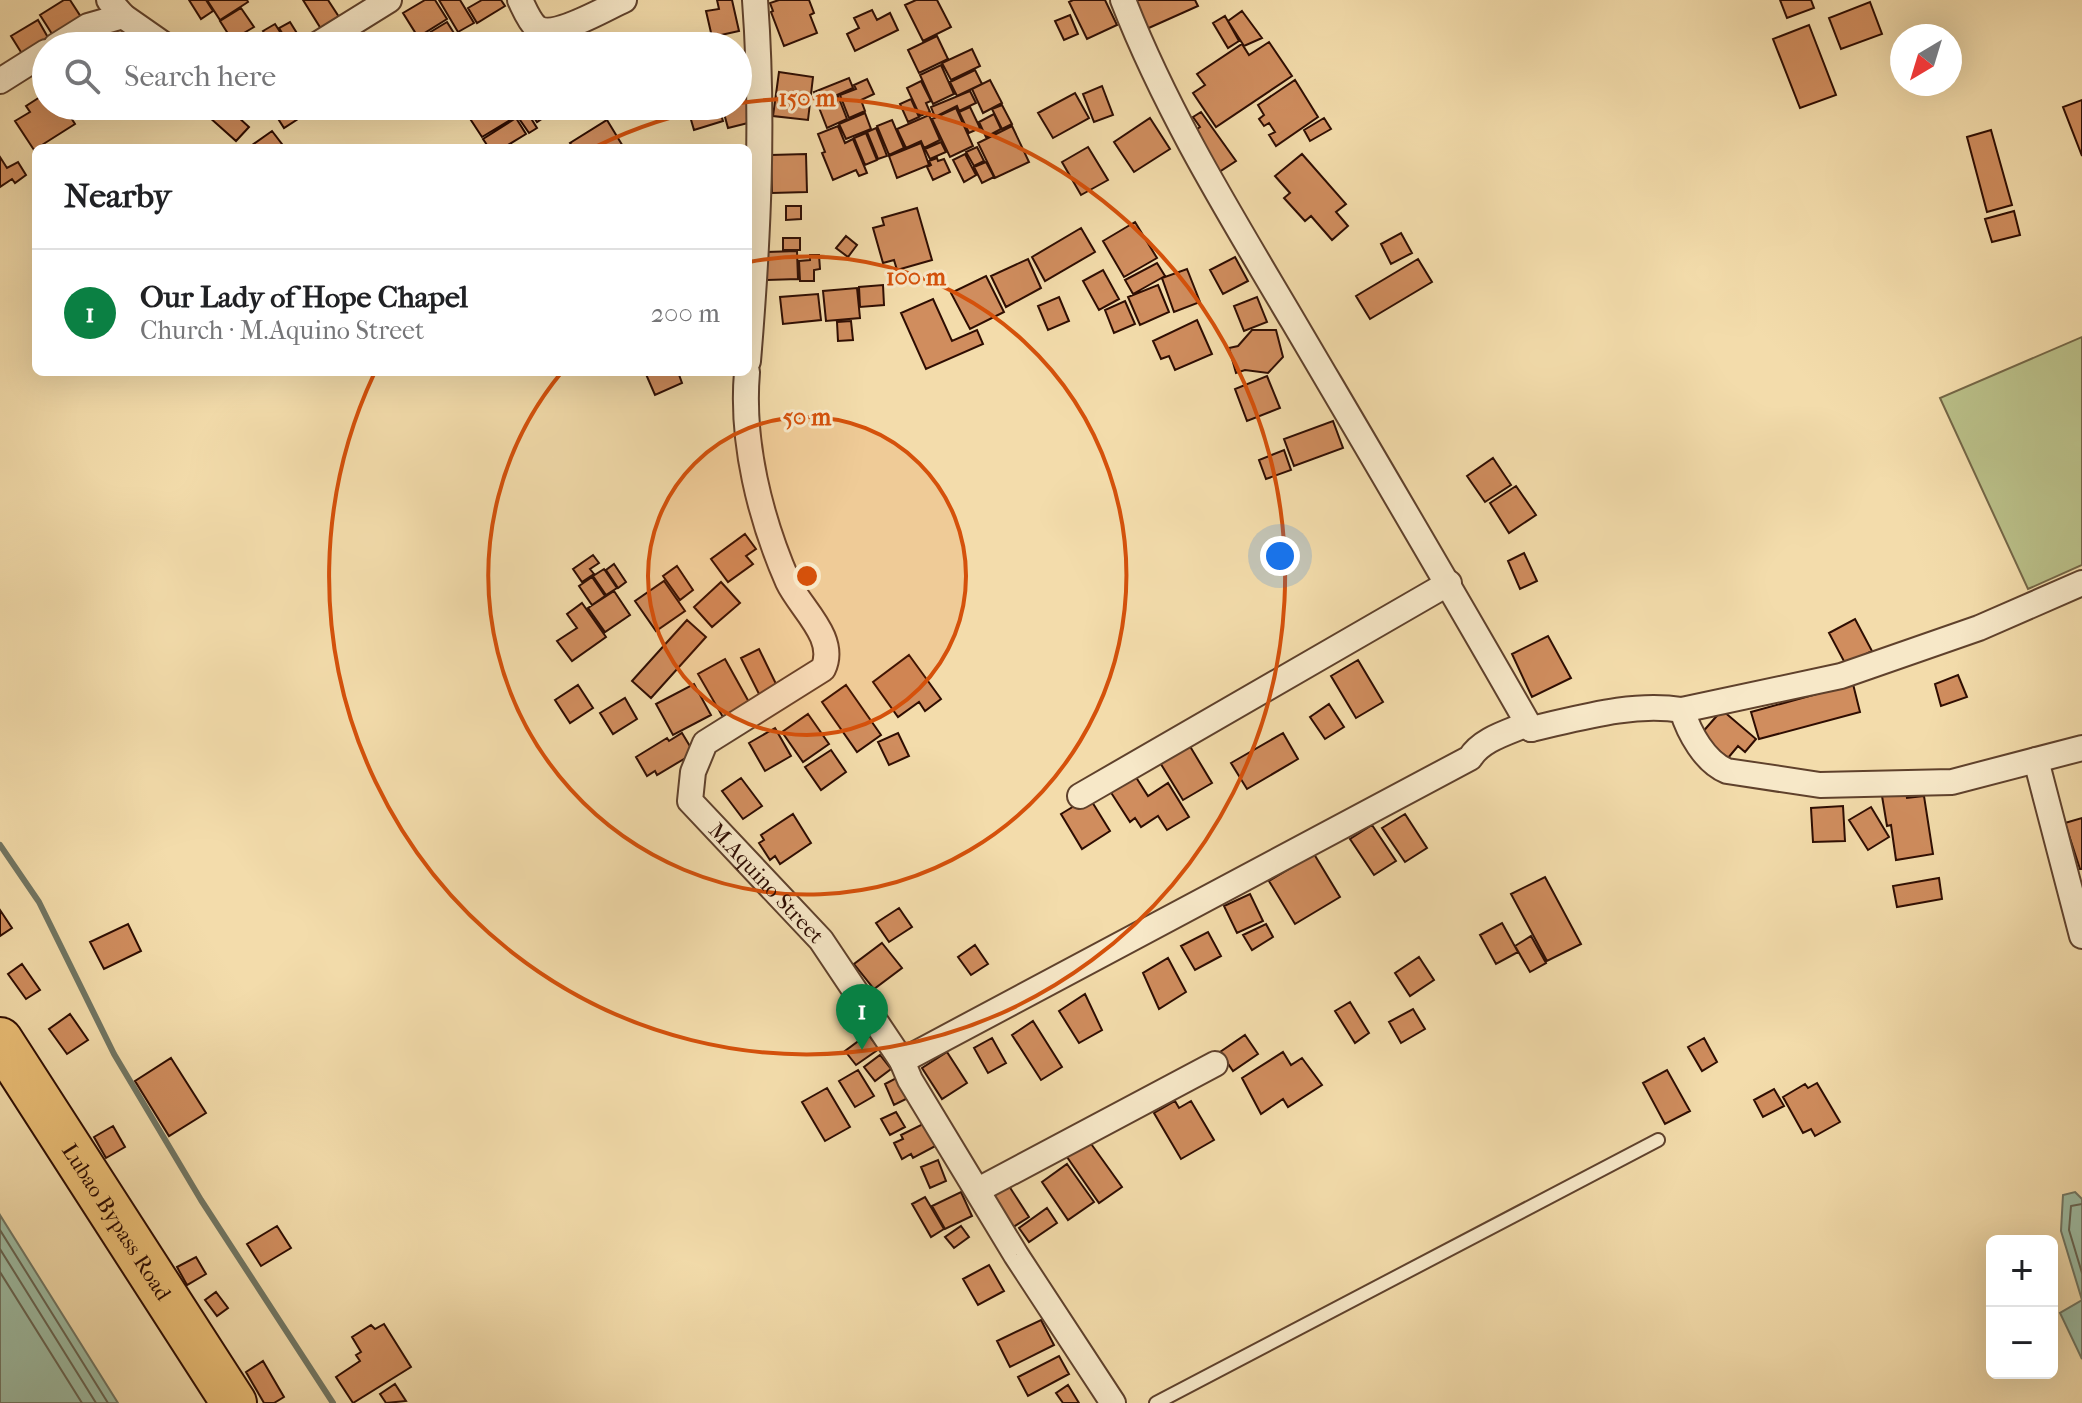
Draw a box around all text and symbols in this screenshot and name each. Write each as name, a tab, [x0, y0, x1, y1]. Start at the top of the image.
north arrow	[1890, 24, 1962, 96]
search box	[32, 32, 752, 120]
icon: search	[60, 54, 104, 98]
text: Search here	[124, 59, 276, 94]
text: 150 m	[778, 84, 837, 112]
text: Nearby	[64, 176, 171, 216]
text: 100 m	[886, 263, 947, 291]
text: Our Lady of Hope Chapel	[140, 280, 468, 315]
text: 1	[85, 298, 95, 329]
text: 200 m	[651, 298, 720, 329]
text: Church · M.Aquino Street	[140, 315, 424, 346]
text: 50 m	[783, 403, 832, 431]
your location	[1260, 536, 1300, 576]
centre of rings	[793, 562, 821, 590]
street label: M.Aquino Street	[703, 817, 829, 949]
pin: 1	[836, 984, 888, 1050]
street label: Lubao Bypass Road	[56, 1139, 177, 1306]
map controls	[1986, 1235, 2058, 1379]
button: +	[1986, 1235, 2058, 1307]
button: −	[1986, 1307, 2058, 1379]

